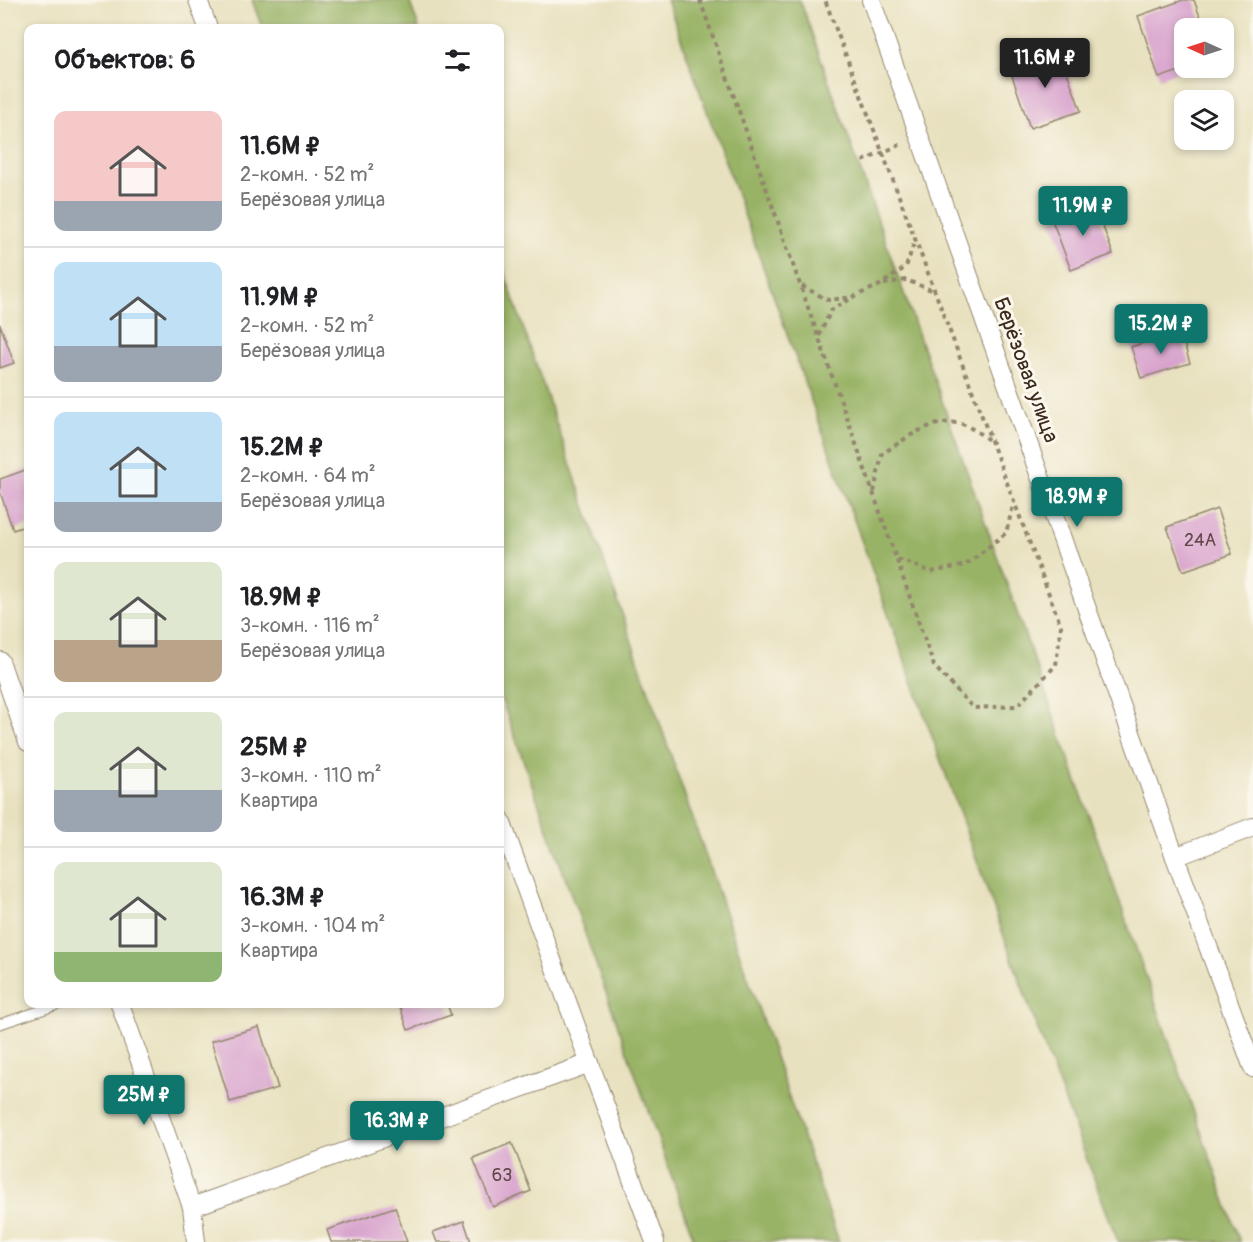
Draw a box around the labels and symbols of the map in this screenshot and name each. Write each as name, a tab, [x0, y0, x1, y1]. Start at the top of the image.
north arrow	[1174, 18, 1234, 78]
pin: 11.6M ₽	[990, 38, 1100, 89]
pin: 11.9M ₽	[1028, 186, 1138, 237]
street label: Берёзовая улица	[987, 294, 1065, 446]
pin: 15.2M ₽	[1106, 304, 1216, 355]
pin: 18.9M ₽	[1022, 477, 1132, 528]
house number: 24А	[1184, 529, 1216, 552]
pin: 25M ₽	[102, 1075, 186, 1126]
pin: 16.3M ₽	[342, 1101, 452, 1152]
house number: 63	[492, 1164, 512, 1187]

